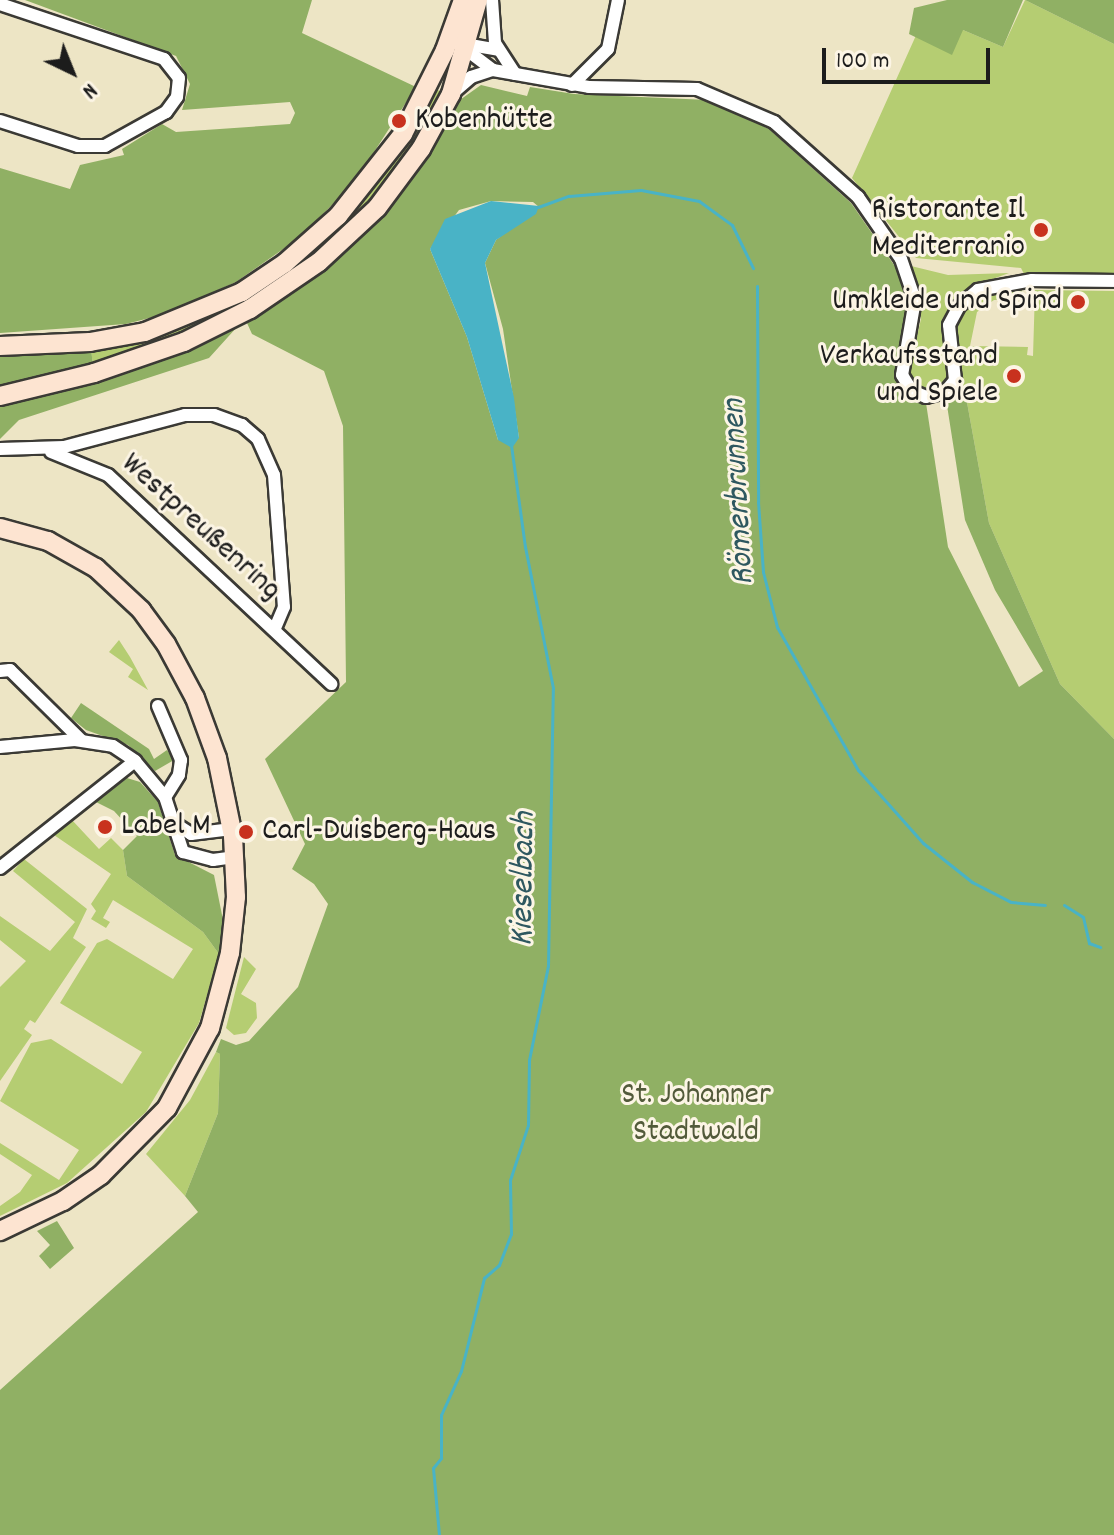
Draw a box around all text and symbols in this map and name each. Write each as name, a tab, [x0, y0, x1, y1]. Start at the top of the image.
north arrow	[32, 32, 112, 112]
scale bar	[826, 32, 994, 82]
text: 100 m	[836, 45, 889, 79]
text: N	[74, 75, 103, 105]
place label: Kobenhütte	[415, 102, 553, 140]
marker: Kobenhütte	[390, 112, 408, 130]
place label: Ristorante Il Mediterranio	[872, 193, 1025, 268]
marker: Ristorante Il Mediterranio	[1032, 221, 1050, 239]
place label: Umkleide und Spind	[832, 283, 1062, 321]
marker: Umkleide und Spind	[1069, 293, 1087, 311]
place label: Verkaufsstand und Spiele	[820, 339, 998, 414]
marker: Verkaufsstand und Spiele	[1005, 367, 1023, 385]
water label: Römerbrunnen	[715, 398, 765, 586]
street label: Westpreußenring	[112, 446, 288, 610]
place label: Label M	[121, 808, 211, 846]
water label: Kieselbach	[503, 812, 547, 946]
place label: Carl-Duisberg-Haus	[262, 813, 496, 851]
marker: Label M	[96, 818, 114, 836]
marker: Carl-Duisberg-Haus	[237, 823, 255, 841]
park label: St. Johanner Stadtwald	[621, 1078, 771, 1153]

